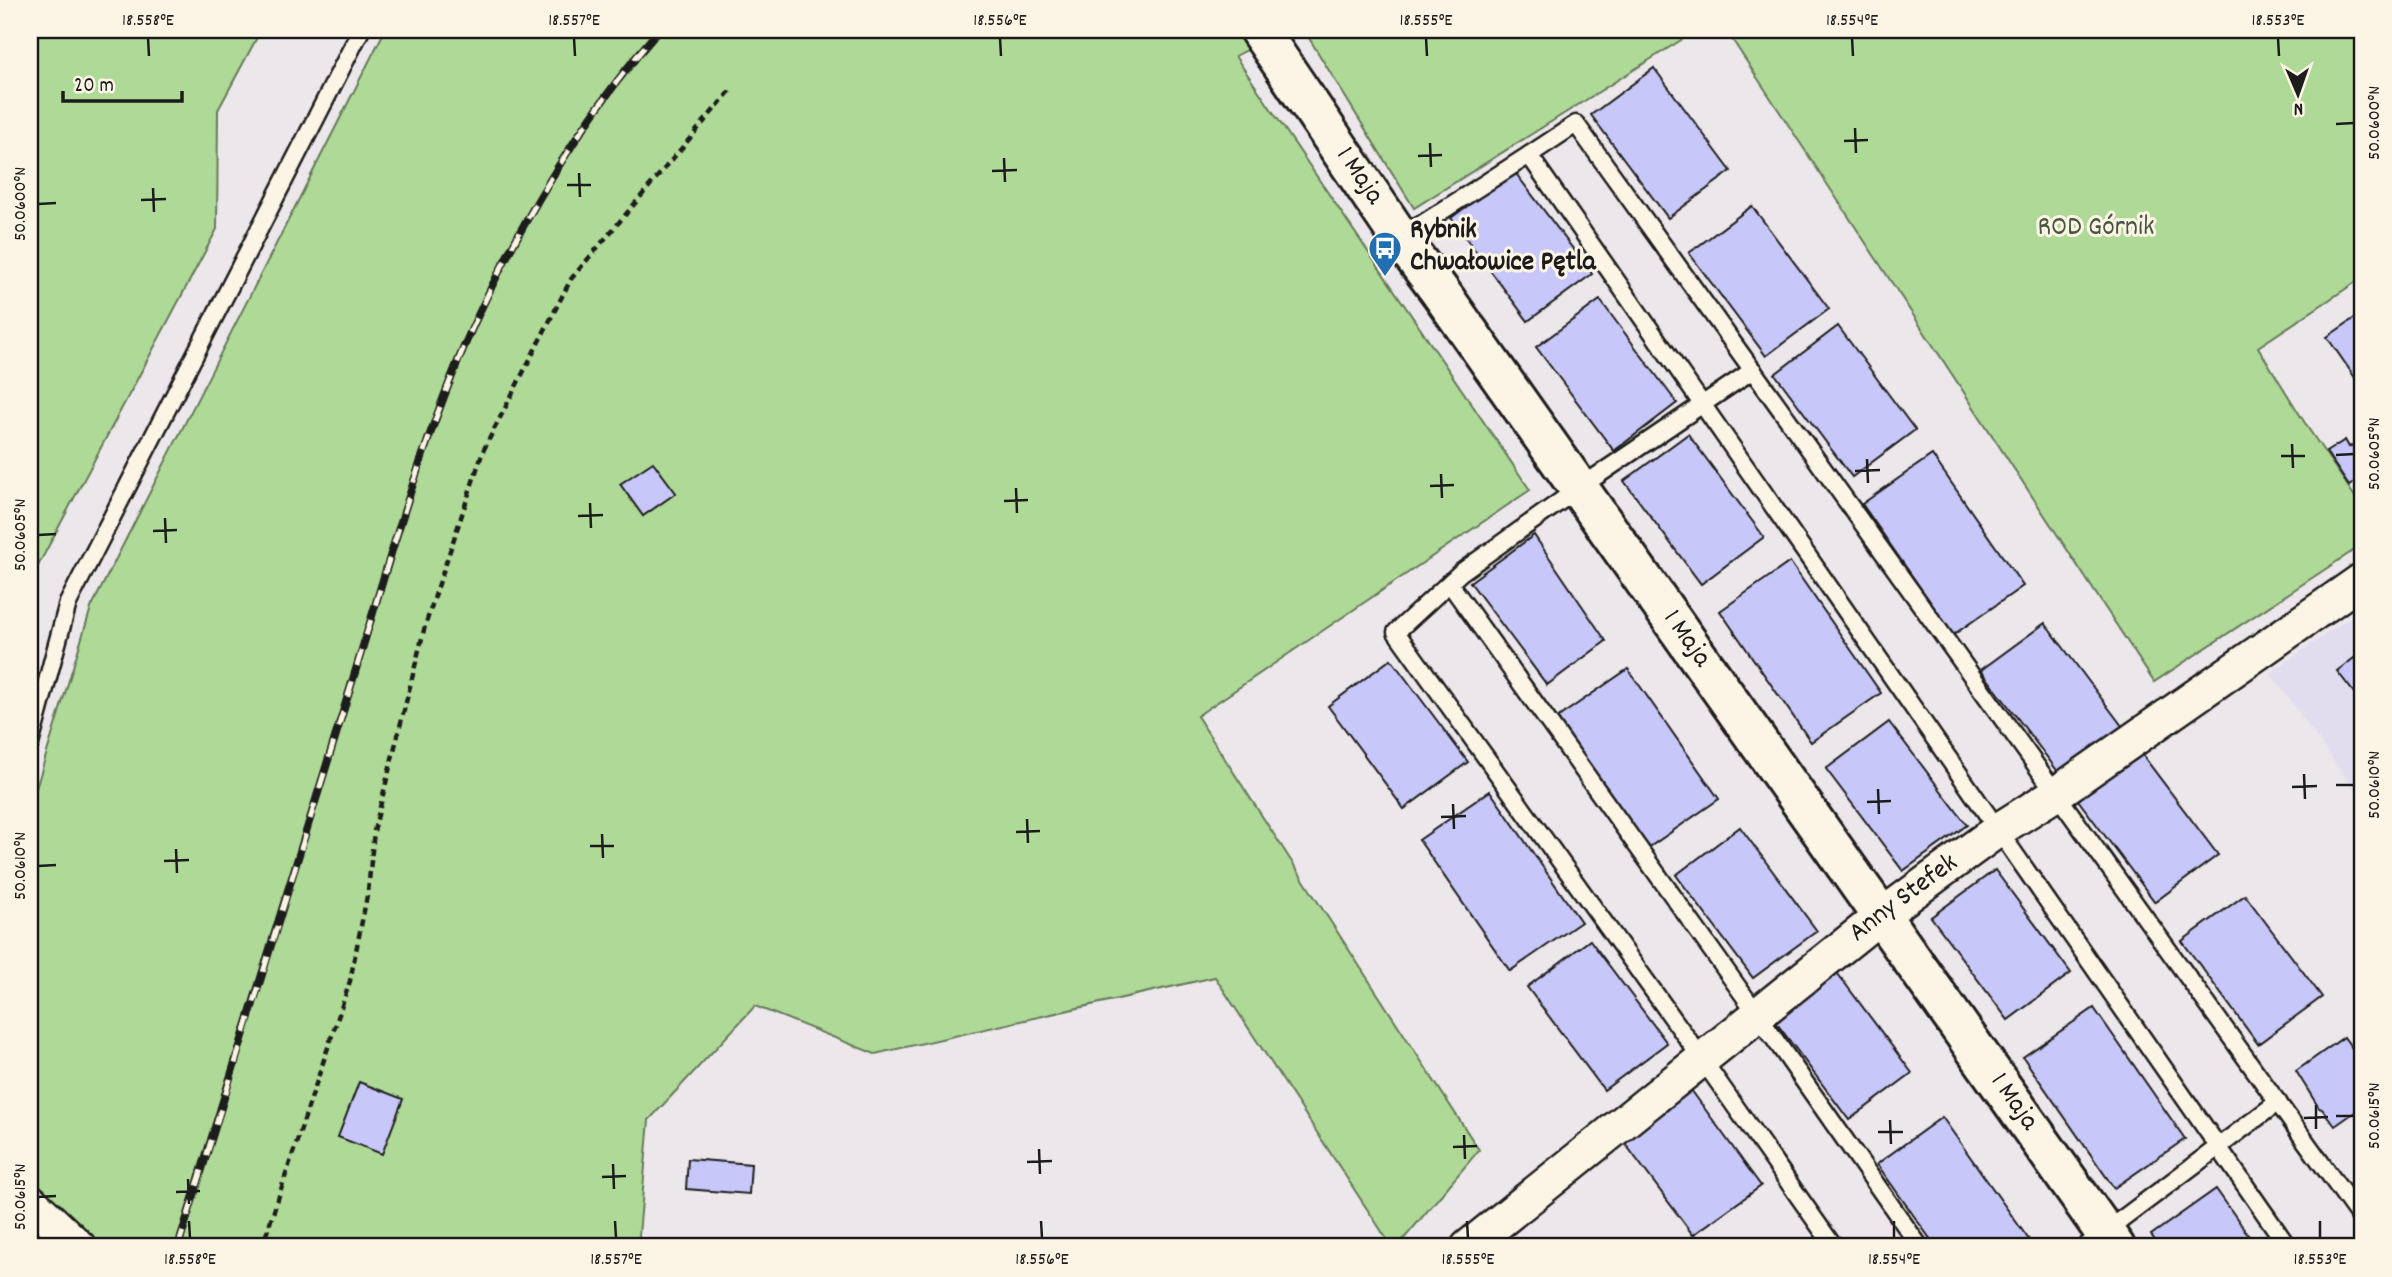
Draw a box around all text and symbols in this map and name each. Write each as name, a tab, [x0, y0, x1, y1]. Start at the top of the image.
text: 18.558°E	[122, 9, 174, 34]
text: 18.557°E	[548, 9, 600, 34]
text: 18.556°E	[973, 9, 1027, 34]
text: 18.555°E	[1399, 9, 1453, 34]
text: 18.554°E	[1826, 9, 1878, 34]
text: 18.553°E	[2252, 9, 2304, 34]
scale bar	[63, 60, 182, 104]
north arrow	[2262, 60, 2332, 130]
text: 20 m	[74, 72, 114, 102]
text: 50.0600°N	[2363, 86, 2388, 160]
text: N	[2293, 94, 2304, 121]
street label: 1 Maja	[1324, 139, 1393, 214]
text: 50.0600°N	[9, 167, 34, 241]
park label: ROD Górnik	[2037, 209, 2155, 249]
place label: Rybnik Chwałowice Pętla	[1410, 212, 1597, 284]
bus stop icon: Rybnik Chwałowice Pętla	[1366, 229, 1404, 278]
text: 50.0605°N	[2363, 418, 2388, 490]
text: 50.0605°N	[9, 499, 34, 571]
street label: 1 Maja	[1651, 602, 1721, 677]
text: 50.0610°N	[2363, 751, 2388, 819]
text: 50.0610°N	[9, 832, 34, 900]
street label: Anny Stefek	[1841, 845, 1967, 953]
street label: 1 Maja	[1978, 1065, 2048, 1140]
text: 50.0615°N	[2363, 1083, 2388, 1149]
text: 50.0615°N	[9, 1164, 34, 1230]
text: 18.558°E	[164, 1248, 216, 1273]
text: 18.557°E	[590, 1248, 642, 1273]
text: 18.556°E	[1015, 1248, 1069, 1273]
text: 18.555°E	[1441, 1248, 1495, 1273]
text: 18.554°E	[1868, 1248, 1920, 1273]
text: 18.553°E	[2294, 1248, 2346, 1273]

